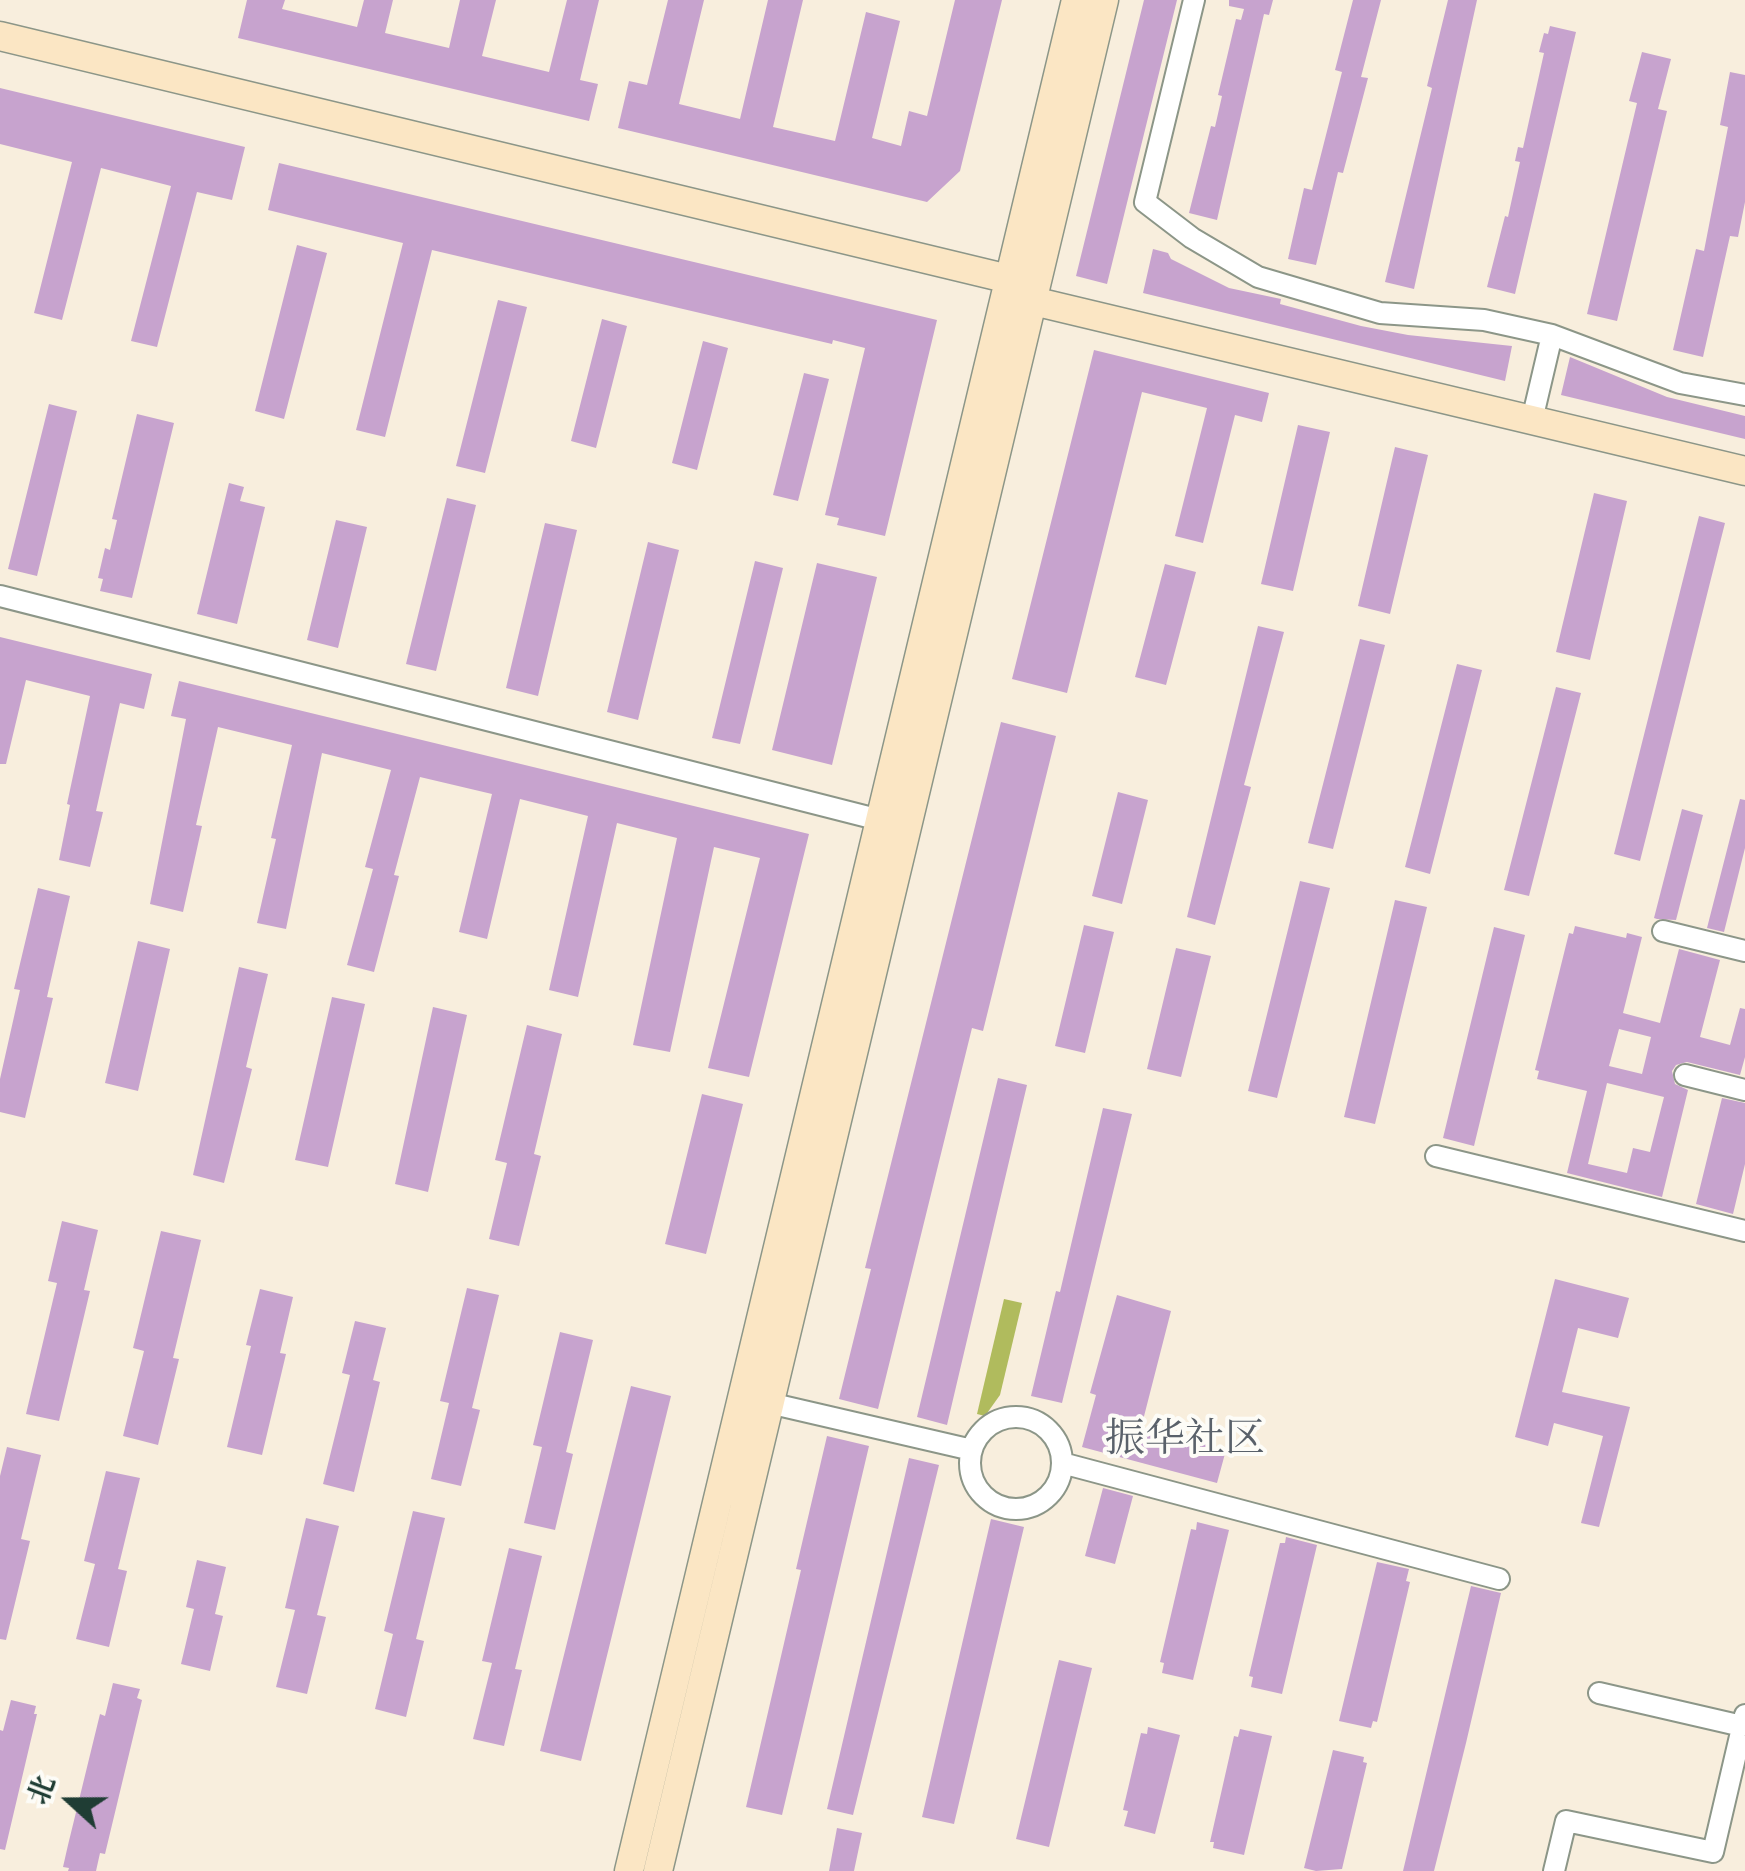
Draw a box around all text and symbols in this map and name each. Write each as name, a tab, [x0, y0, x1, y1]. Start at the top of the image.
district label: 振华社区	[1105, 1417, 1265, 1465]
north arrow	[20, 1751, 120, 1851]
text: 北	[20, 1771, 63, 1809]

